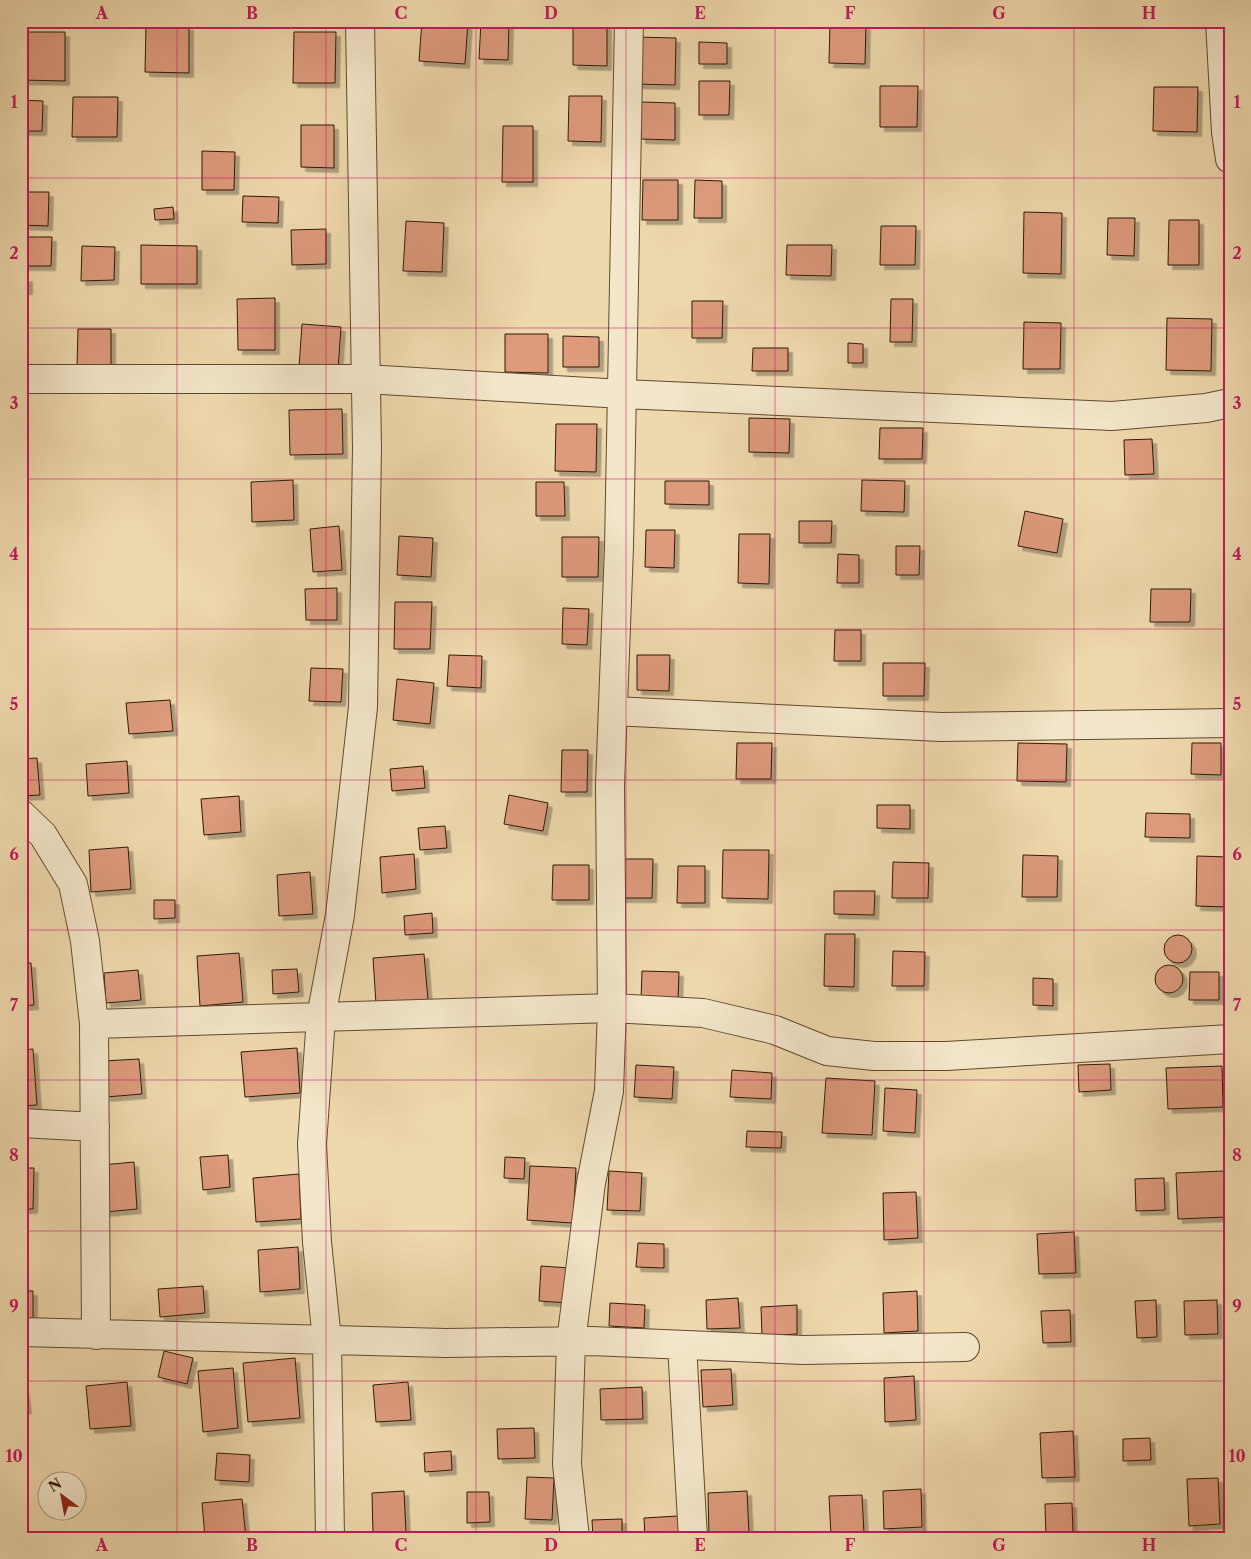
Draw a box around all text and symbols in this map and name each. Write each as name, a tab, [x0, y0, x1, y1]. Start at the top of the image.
text: A	[95, 3, 109, 23]
text: B	[246, 3, 258, 23]
text: C	[395, 3, 407, 23]
text: D	[544, 3, 558, 23]
text: E	[694, 3, 706, 23]
text: F	[845, 3, 856, 23]
text: G	[992, 3, 1006, 23]
text: H	[1142, 3, 1156, 23]
text: 1	[10, 92, 18, 112]
text: 1	[1233, 92, 1241, 112]
text: 2	[9, 243, 19, 263]
text: 2	[1232, 243, 1242, 263]
text: 3	[9, 393, 19, 413]
text: 3	[1232, 393, 1242, 413]
text: 4	[9, 544, 19, 564]
text: 4	[1232, 544, 1242, 564]
text: 5	[10, 694, 19, 714]
text: 5	[1233, 694, 1242, 714]
text: 6	[9, 844, 19, 864]
text: 6	[1232, 844, 1242, 864]
text: 7	[10, 995, 19, 1015]
text: 7	[1233, 995, 1242, 1015]
text: 8	[9, 1145, 19, 1165]
text: 8	[1232, 1145, 1242, 1165]
text: 9	[9, 1296, 19, 1316]
text: 9	[1232, 1296, 1242, 1316]
text: 10	[5, 1446, 23, 1466]
text: 10	[1228, 1446, 1246, 1466]
north arrow	[38, 1472, 88, 1522]
text: N	[45, 1474, 65, 1496]
text: A	[95, 1535, 109, 1555]
text: B	[246, 1535, 258, 1555]
text: C	[395, 1535, 407, 1555]
text: D	[544, 1535, 558, 1555]
text: E	[694, 1535, 706, 1555]
text: F	[845, 1535, 856, 1555]
text: G	[992, 1535, 1006, 1555]
text: H	[1142, 1535, 1156, 1555]

